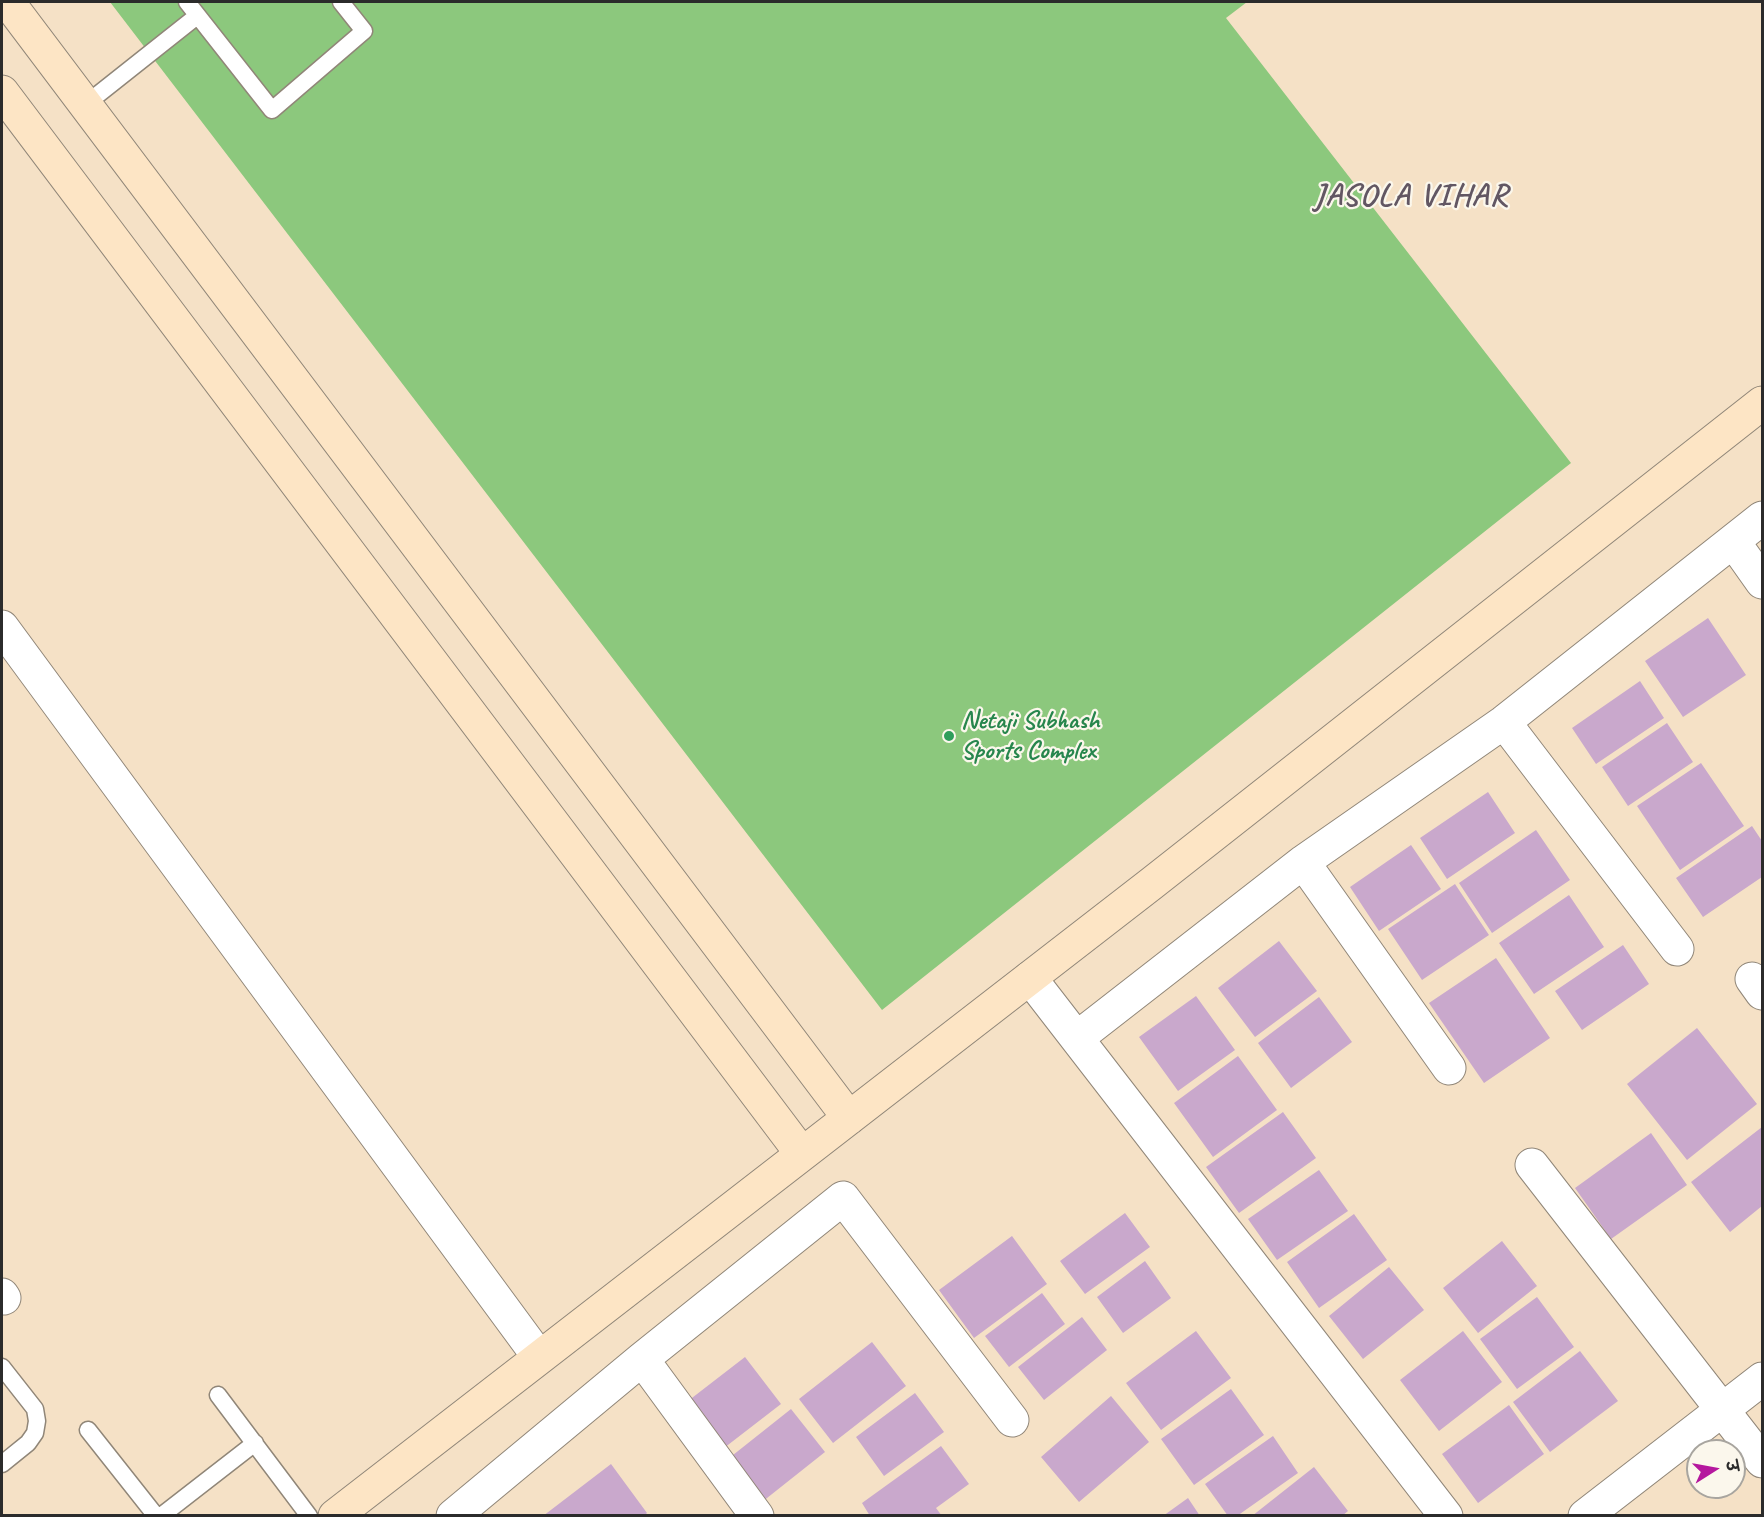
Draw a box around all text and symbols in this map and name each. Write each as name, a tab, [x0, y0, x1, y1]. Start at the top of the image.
district label: JASOLA VIHAR	[1315, 178, 1507, 216]
place label: Netaji Subhash Sports Complex	[961, 705, 1100, 766]
marker: Netaji Subhash Sports Complex	[942, 729, 956, 743]
north arrow	[1686, 1439, 1746, 1499]
text: उ	[1721, 1459, 1743, 1473]

